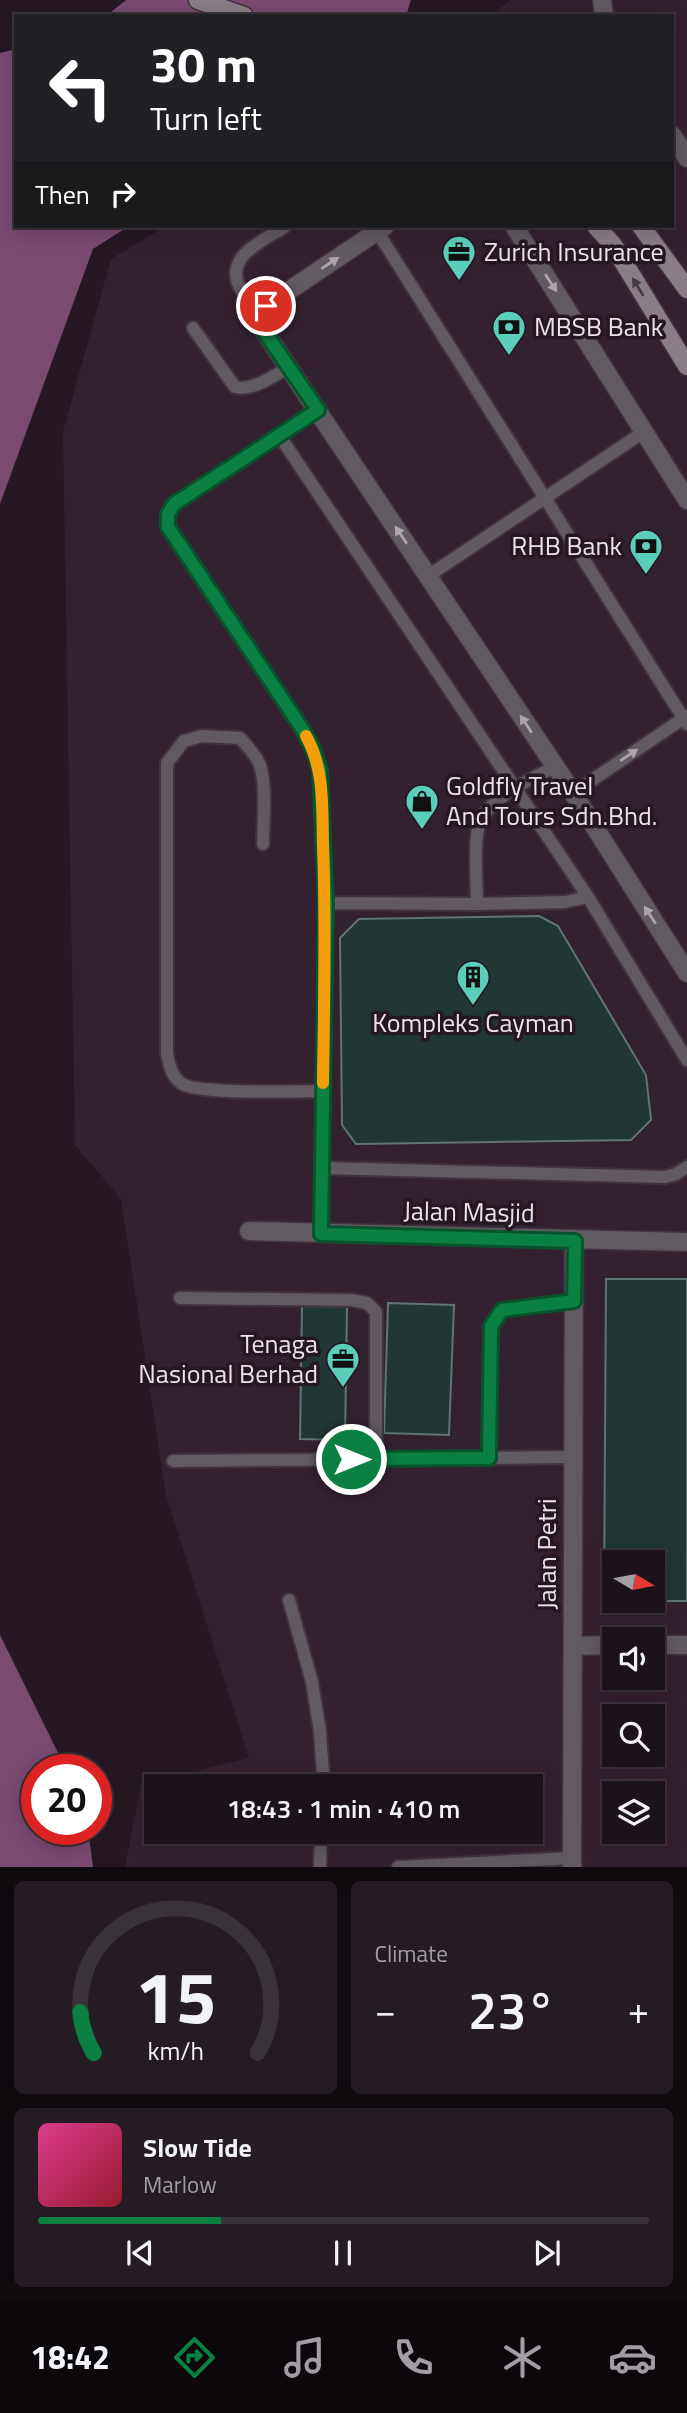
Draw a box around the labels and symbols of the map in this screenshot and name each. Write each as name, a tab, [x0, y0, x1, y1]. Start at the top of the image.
place label: Zurich Insurance	[484, 232, 664, 271]
office icon: Zurich Insurance	[440, 233, 478, 282]
one-way arrow	[321, 256, 339, 270]
one-way arrow	[544, 274, 557, 293]
pin	[236, 276, 296, 336]
one-way arrow	[632, 278, 644, 297]
place label: MBSB Bank	[534, 307, 663, 346]
bank icon: MBSB Bank	[490, 308, 528, 357]
one-way arrow	[395, 525, 408, 544]
place label: RHB Bank	[511, 526, 622, 565]
bank icon: RHB Bank	[627, 527, 665, 576]
one-way arrow	[520, 715, 533, 734]
one-way arrow	[620, 748, 638, 762]
place label: Goldfly Travel And Tours Sdn.Bhd.	[446, 766, 657, 835]
shop icon: Goldfly Travel And Tours Sdn.Bhd.	[403, 782, 441, 831]
one-way arrow	[644, 906, 657, 925]
building icon: Kompleks Cayman	[454, 958, 492, 1007]
place label: Kompleks Cayman	[372, 1003, 574, 1042]
street label: Jalan Masjid	[403, 1191, 535, 1232]
place label: Tenaga Nasional Berhad	[138, 1324, 318, 1393]
office icon: Tenaga Nasional Berhad	[324, 1340, 362, 1389]
position arrow	[314, 1422, 388, 1496]
street label: Jalan Petri	[527, 1498, 566, 1610]
north arrow	[602, 1550, 665, 1614]
speed limit sign: 20	[21, 1754, 112, 1845]

